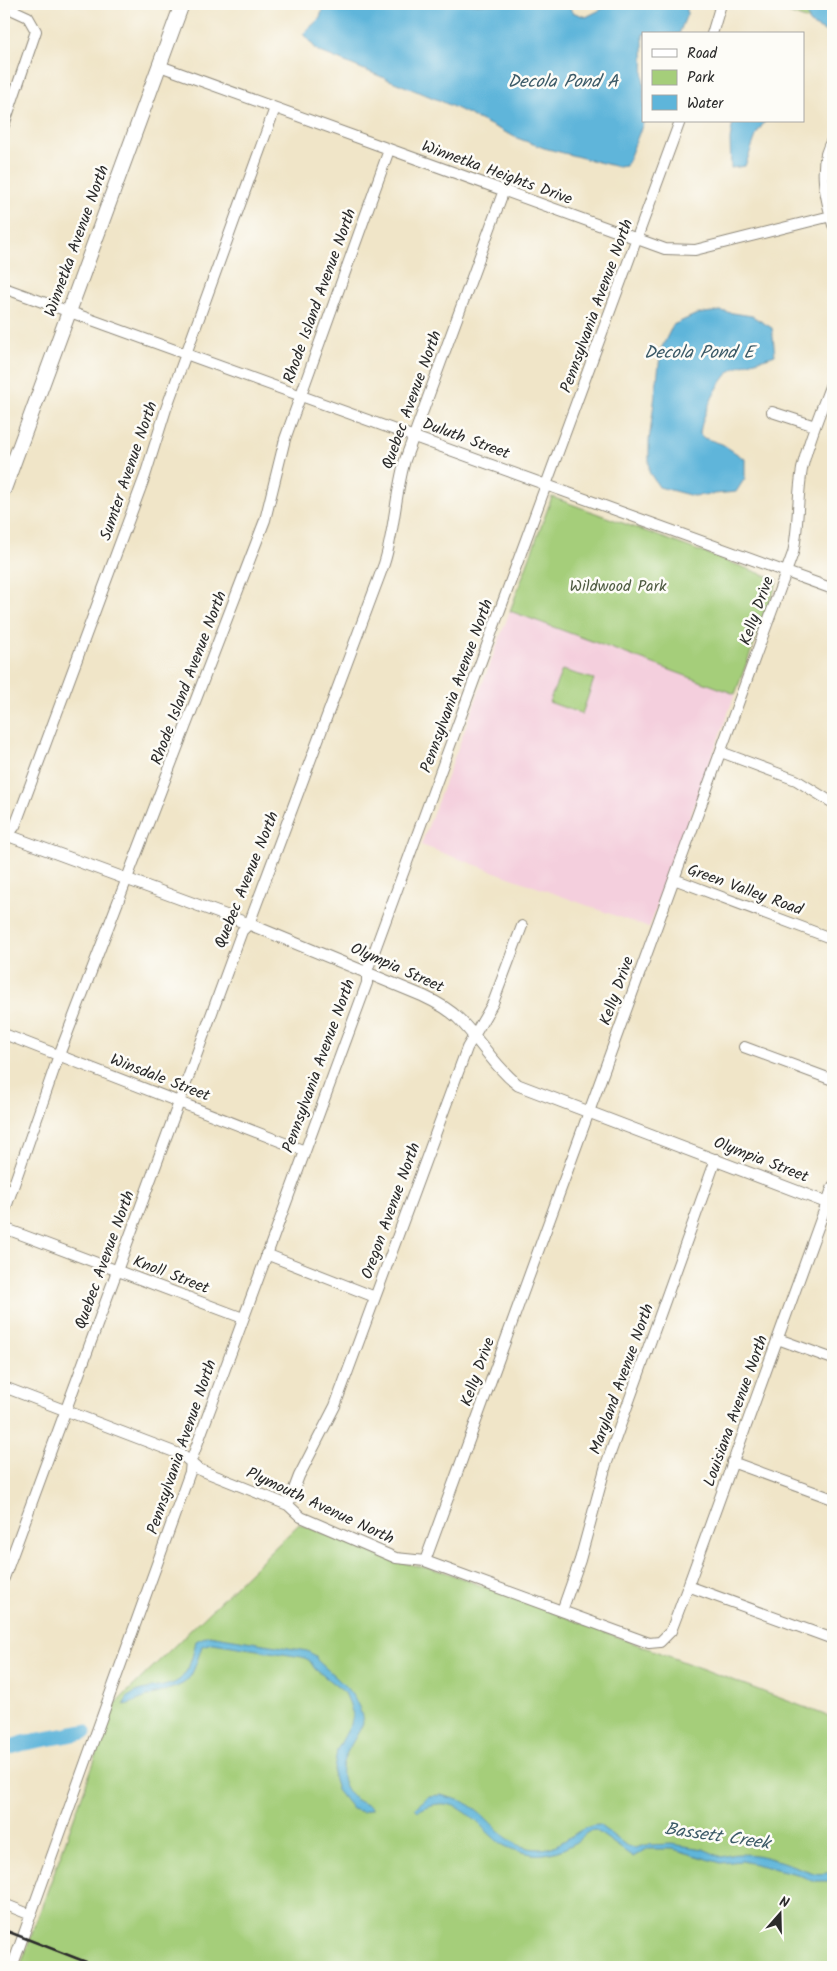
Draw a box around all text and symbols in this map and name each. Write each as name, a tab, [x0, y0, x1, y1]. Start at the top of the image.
legend	[642, 32, 804, 122]
text: Road	[687, 42, 718, 66]
text: Park	[687, 66, 715, 90]
water label: Decola Pond A	[508, 68, 619, 97]
text: Water	[687, 92, 724, 116]
street label: Winnetka Heights Drive	[418, 134, 576, 212]
street label: Winnetka Avenue North	[38, 162, 116, 320]
street label: Rhode Island Avenue North	[277, 205, 363, 387]
street label: Pennsylvania Avenue North	[554, 216, 640, 396]
street label: Quebec Avenue North	[375, 327, 449, 473]
water label: Decola Pond E	[644, 339, 759, 368]
street label: Sumter Avenue North	[93, 398, 165, 544]
street label: Duluth Street	[419, 412, 514, 467]
street label: Kelly Drive	[733, 573, 781, 649]
park label: Wildwood Park	[570, 574, 667, 599]
street label: Rhode Island Avenue North	[144, 587, 234, 769]
street label: Pennsylvania Avenue North	[414, 596, 500, 776]
street label: Quebec Avenue North	[208, 808, 286, 952]
street label: Green Valley Road	[684, 857, 807, 923]
street label: Olympia Street	[346, 936, 448, 1000]
street label: Kelly Drive	[593, 953, 641, 1029]
street label: Pennsylvania Avenue North	[276, 976, 362, 1156]
street label: Winsdale Street	[106, 1047, 214, 1109]
street label: Olympia Street	[710, 1130, 813, 1190]
street label: Oregon Avenue North	[355, 1139, 427, 1283]
street label: Quebec Avenue North	[68, 1187, 142, 1333]
street label: Knoll Street	[129, 1249, 214, 1301]
street label: Maryland Avenue North	[583, 1300, 661, 1458]
street label: Louisiana Avenue North	[697, 1332, 775, 1490]
street label: Kelly Drive	[454, 1334, 502, 1410]
street label: Pennsylvania Avenue North	[140, 1356, 224, 1538]
street label: Plymouth Avenue North	[242, 1461, 398, 1551]
water label: Bassett Creek	[663, 1815, 774, 1859]
north arrow	[754, 1888, 804, 1938]
text: N	[776, 1891, 792, 1915]

